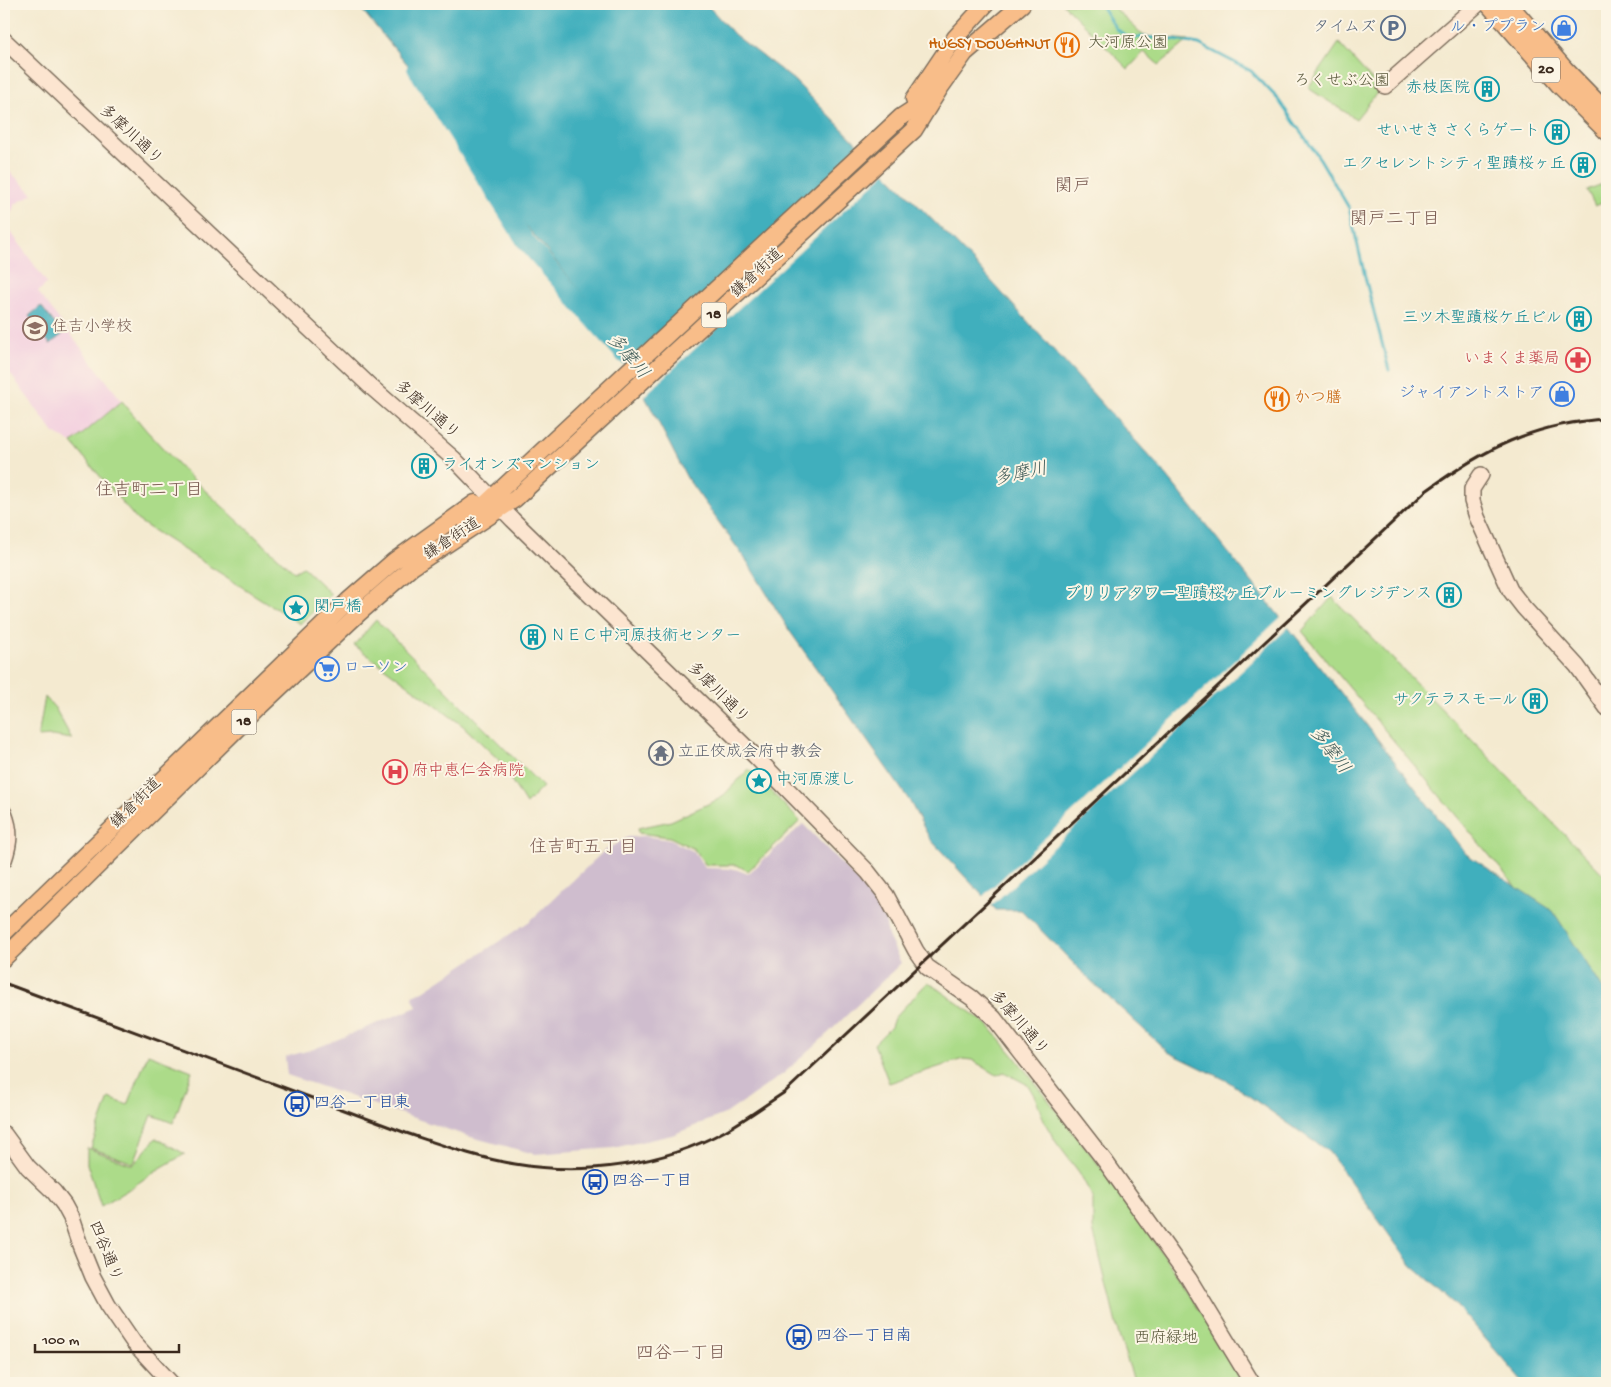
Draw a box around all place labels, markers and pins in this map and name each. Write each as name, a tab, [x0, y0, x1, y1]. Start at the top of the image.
parking icon: タイムズ	[1380, 15, 1406, 41]
shop icon: ル・ププラン	[1551, 15, 1577, 41]
place label: ル・ププラン	[1450, 18, 1546, 38]
place label: タイムズ	[1313, 19, 1376, 38]
restaurant icon: HUGSY DOUGHNUT	[1054, 32, 1080, 58]
place label: HUGSY DOUGHNUT	[929, 36, 1051, 55]
building icon: 赤枝医院	[1474, 76, 1500, 102]
place label: 赤枝医院	[1406, 79, 1470, 99]
building icon: せいせき さくらゲート	[1544, 119, 1570, 145]
place label: せいせき さくらゲート	[1376, 122, 1540, 142]
building icon: エクセレントシティ聖蹟桜ヶ丘	[1570, 152, 1596, 178]
place label: エクセレントシティ聖蹟桜ヶ丘	[1342, 154, 1566, 175]
building icon: 三ツ木聖蹟桜ケ丘ビル	[1566, 306, 1592, 332]
place label: 三ツ木聖蹟桜ケ丘ビル	[1402, 308, 1562, 329]
school or university icon: 住吉小学校	[22, 315, 48, 341]
place label: 住吉小学校	[52, 318, 132, 338]
pharmacy icon: いまくま薬局	[1565, 347, 1591, 373]
place label: いまくま薬局	[1464, 350, 1560, 370]
shop icon: ジャイアントストア	[1549, 381, 1575, 407]
place label: ジャイアントストア	[1399, 384, 1544, 404]
restaurant icon: かつ膳	[1264, 386, 1290, 412]
place label: かつ膳	[1294, 389, 1342, 409]
building icon: ライオンズマンション	[411, 453, 437, 479]
place label: ライオンズマンション	[442, 457, 600, 476]
building icon: ブリリアタワー聖蹟桜ヶ丘ブルーミングレジデンス	[1436, 582, 1462, 608]
place label: ブリリアタワー聖蹟桜ヶ丘ブルーミングレジデンス	[1065, 584, 1432, 605]
place icon: 関戸橋	[283, 595, 309, 621]
place label: 関戸橋	[314, 598, 362, 618]
building icon: ＮＥＣ中河原技術センター	[520, 624, 546, 650]
place label: ＮＥＣ中河原技術センター	[550, 627, 741, 647]
supermarket icon: ローソン	[314, 656, 340, 682]
place label: ローソン	[344, 660, 408, 679]
building icon: サクテラスモール	[1522, 688, 1548, 714]
place label: サクテラスモール	[1393, 692, 1518, 711]
temple icon: 立正佼成会府中教会	[648, 740, 674, 766]
place label: 立正佼成会府中教会	[678, 742, 822, 763]
hospital icon: 府中恵仁会病院	[382, 759, 408, 785]
place label: 府中恵仁会病院	[412, 761, 524, 782]
place icon: 中河原渡し	[746, 768, 772, 794]
place label: 中河原渡し	[776, 771, 856, 791]
bus stop icon: 四谷一丁目東	[284, 1091, 310, 1117]
place label: 四谷一丁目東	[314, 1093, 410, 1114]
bus stop icon: 四谷一丁目	[582, 1169, 608, 1195]
place label: 四谷一丁目	[612, 1172, 692, 1192]
bus stop icon: 四谷一丁目南	[786, 1324, 812, 1350]
place label: 四谷一丁目南	[816, 1326, 912, 1347]

